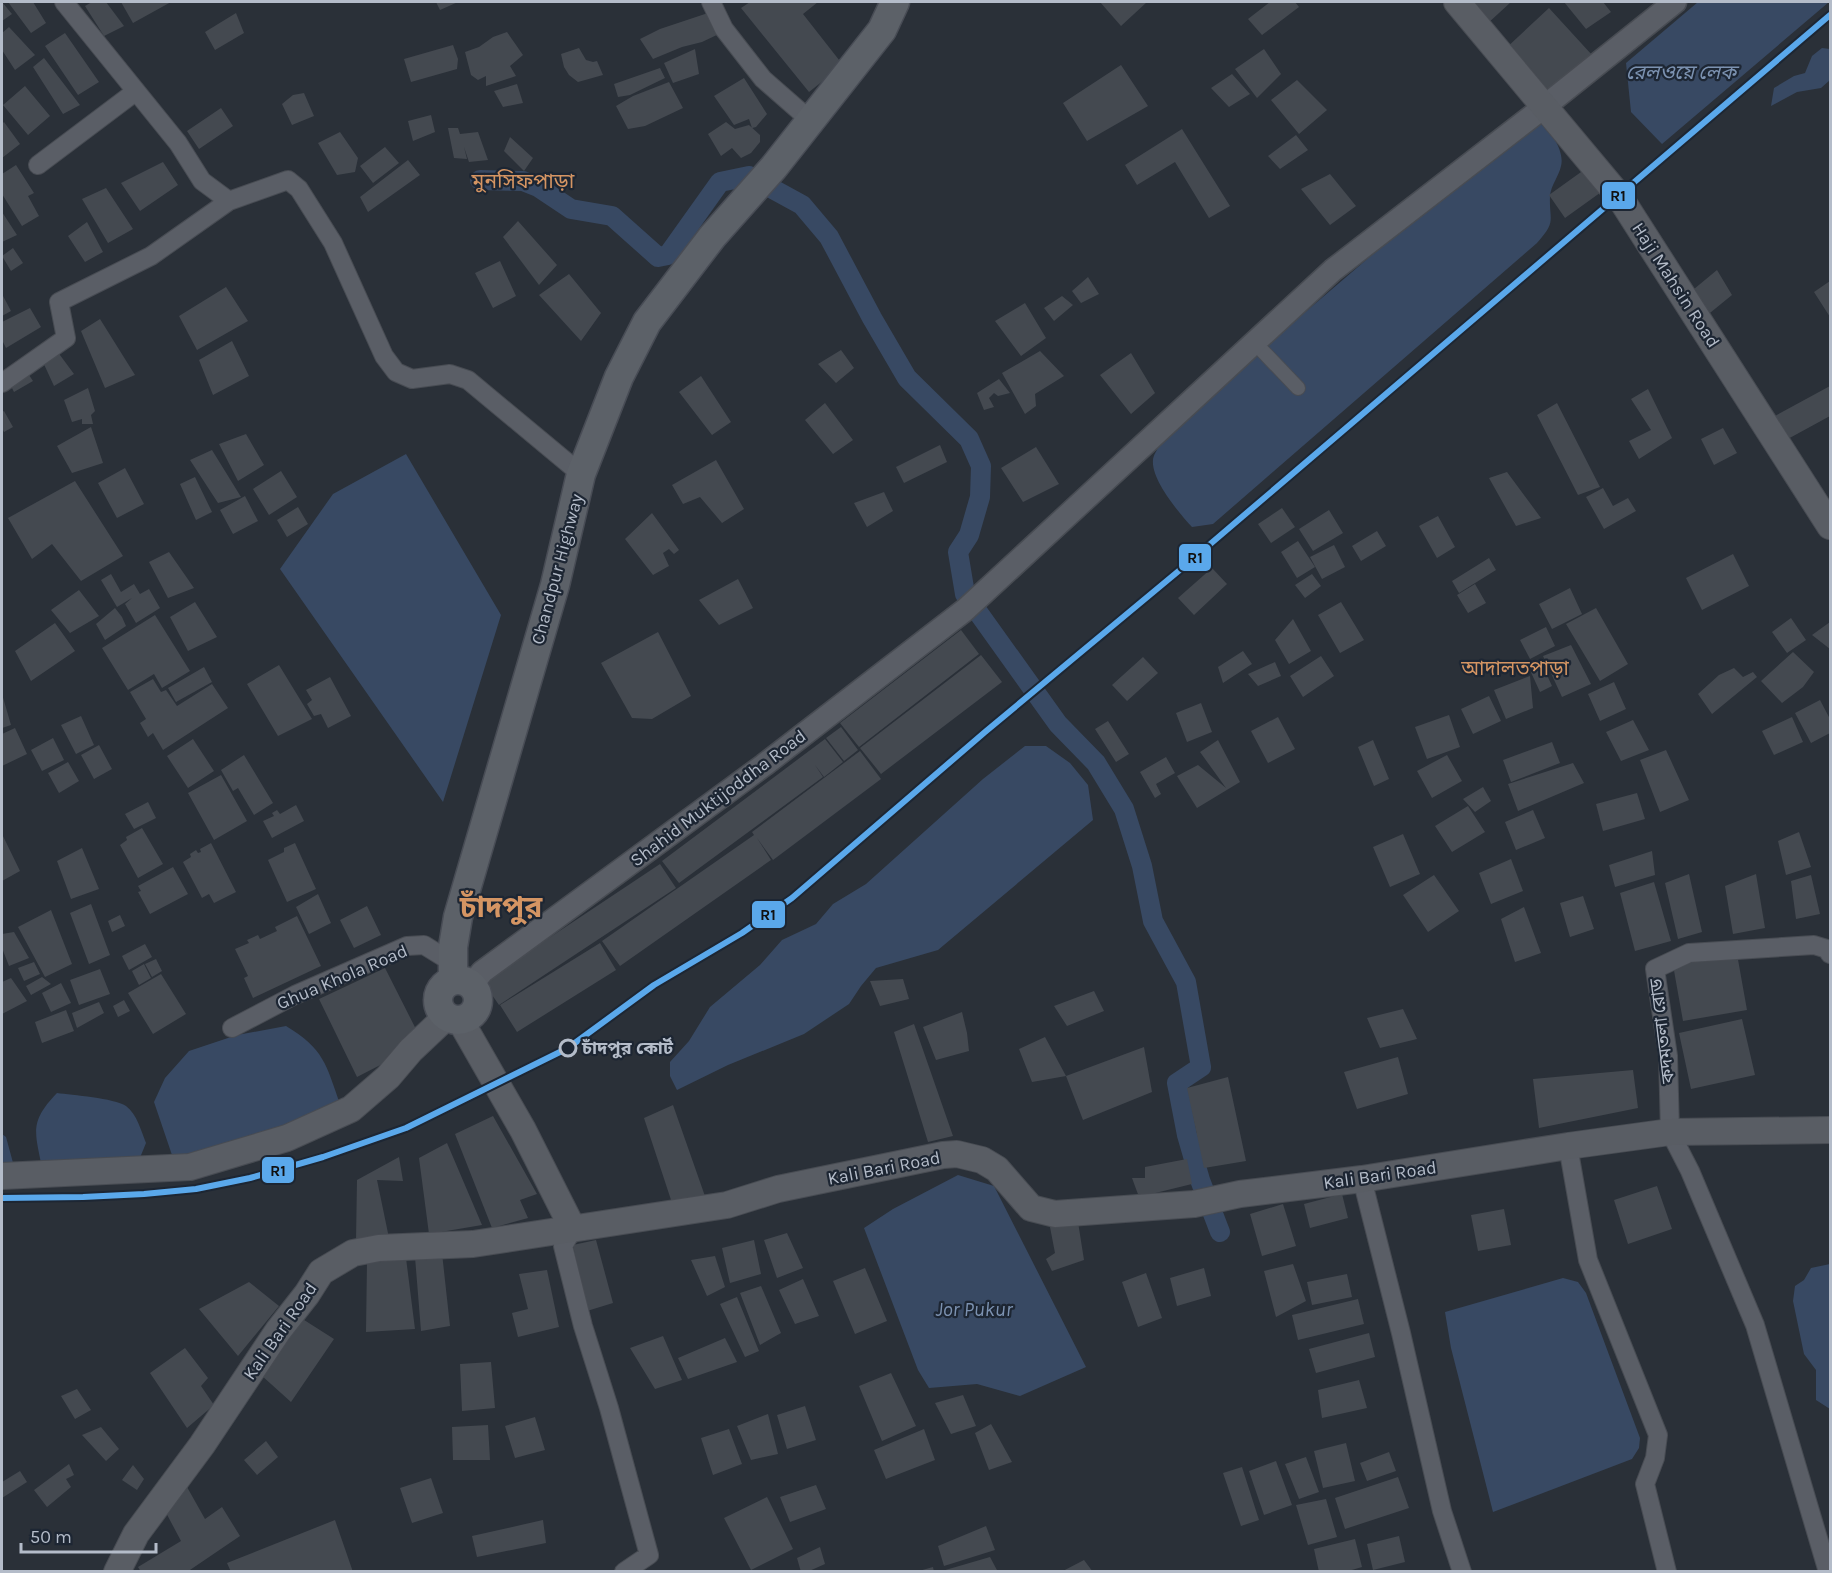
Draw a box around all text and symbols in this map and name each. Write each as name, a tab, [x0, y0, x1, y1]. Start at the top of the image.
water label: রেলওয়ে লেক	[1626, 61, 1740, 84]
district label: মুনসিফপাড়া	[471, 169, 575, 193]
line badge: R1	[1601, 181, 1636, 210]
text: R1	[1610, 186, 1626, 205]
street label: Haji Mahsin Road	[1627, 218, 1725, 352]
street label: Chandpur Highway	[526, 491, 588, 647]
line badge: R1	[1178, 543, 1212, 572]
text: R1	[1187, 548, 1203, 567]
district label: আদালতপাড়া	[1460, 657, 1569, 680]
street label: Shahid Muktijoddha Road	[626, 725, 810, 871]
district label: চাঁদপুর	[459, 889, 543, 925]
line badge: R1	[751, 900, 786, 929]
text: R1	[760, 905, 776, 924]
street label: Ghua Khola Road	[273, 940, 411, 1014]
street label: কদমতলা রোড	[1645, 977, 1679, 1086]
place label: চাঁদপুর কোর্ট	[581, 1037, 674, 1059]
marker: চাঁদপুর কোর্ট	[559, 1039, 577, 1057]
street label: Kali Bari Road	[826, 1146, 942, 1190]
line badge: R1	[261, 1156, 295, 1184]
street label: Kali Bari Road	[1322, 1156, 1438, 1194]
text: R1	[270, 1161, 286, 1180]
street label: Kali Bari Road	[238, 1278, 322, 1384]
water label: Jor Pukur	[935, 1298, 1014, 1321]
scale bar	[21, 1516, 156, 1554]
text: 50 m	[30, 1526, 72, 1548]

